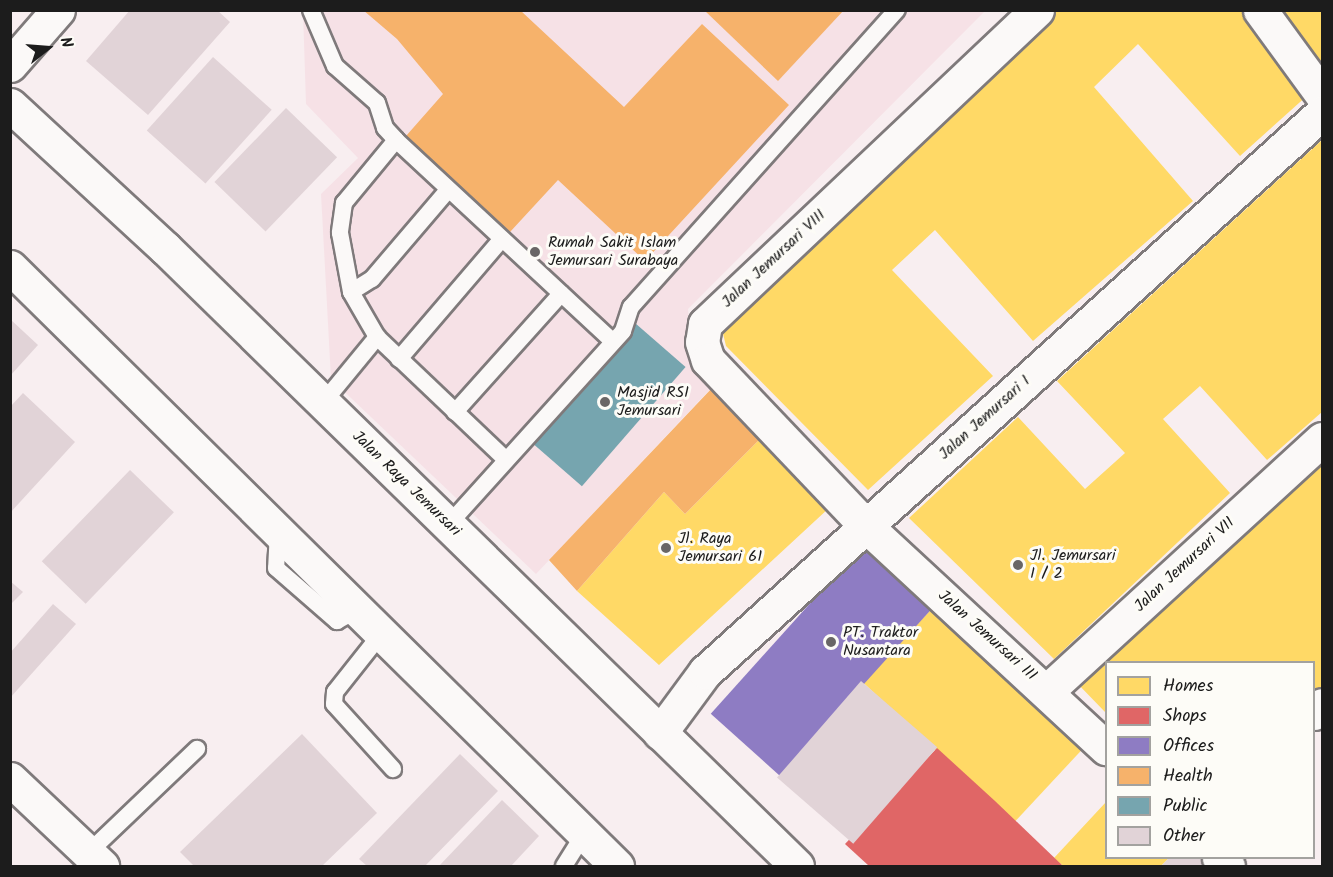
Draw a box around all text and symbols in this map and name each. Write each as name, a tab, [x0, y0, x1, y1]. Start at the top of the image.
north arrow	[18, 18, 78, 78]
text: N	[52, 34, 79, 51]
street label: Jalan Jemursari VIII	[718, 206, 830, 312]
place label: Rumah Sakit Islam Jemursari Surabaya	[548, 233, 678, 271]
marker: Rumah Sakit Islam Jemursari Surabaya	[526, 243, 544, 261]
street label: Jalan Jemursari I	[935, 372, 1035, 464]
place label: Masjid RSI Jemursari	[617, 383, 689, 421]
marker: Masjid RSI Jemursari	[598, 395, 612, 409]
street label: Jalan Raya Jemursari	[348, 427, 464, 541]
street label: Jalan Jemursari VII	[1131, 514, 1239, 616]
place label: Jl. Raya Jemursari 61	[678, 529, 762, 567]
marker: Jl. Raya Jemursari 61	[659, 541, 673, 555]
place label: Jl. Jemursari I / 2	[1030, 546, 1115, 584]
marker: Jl. Jemursari I / 2	[1011, 558, 1025, 572]
street label: Jalan Jemursari III	[934, 587, 1040, 685]
place label: PT. Traktor Nusantara	[843, 623, 918, 661]
marker: PT. Traktor Nusantara	[824, 635, 838, 649]
legend	[1105, 661, 1315, 859]
text: Homes	[1163, 672, 1213, 701]
text: Shops	[1163, 702, 1207, 731]
text: Offices	[1163, 732, 1214, 761]
text: Health	[1163, 762, 1213, 791]
text: Public	[1163, 792, 1208, 821]
text: Other	[1163, 822, 1205, 851]

